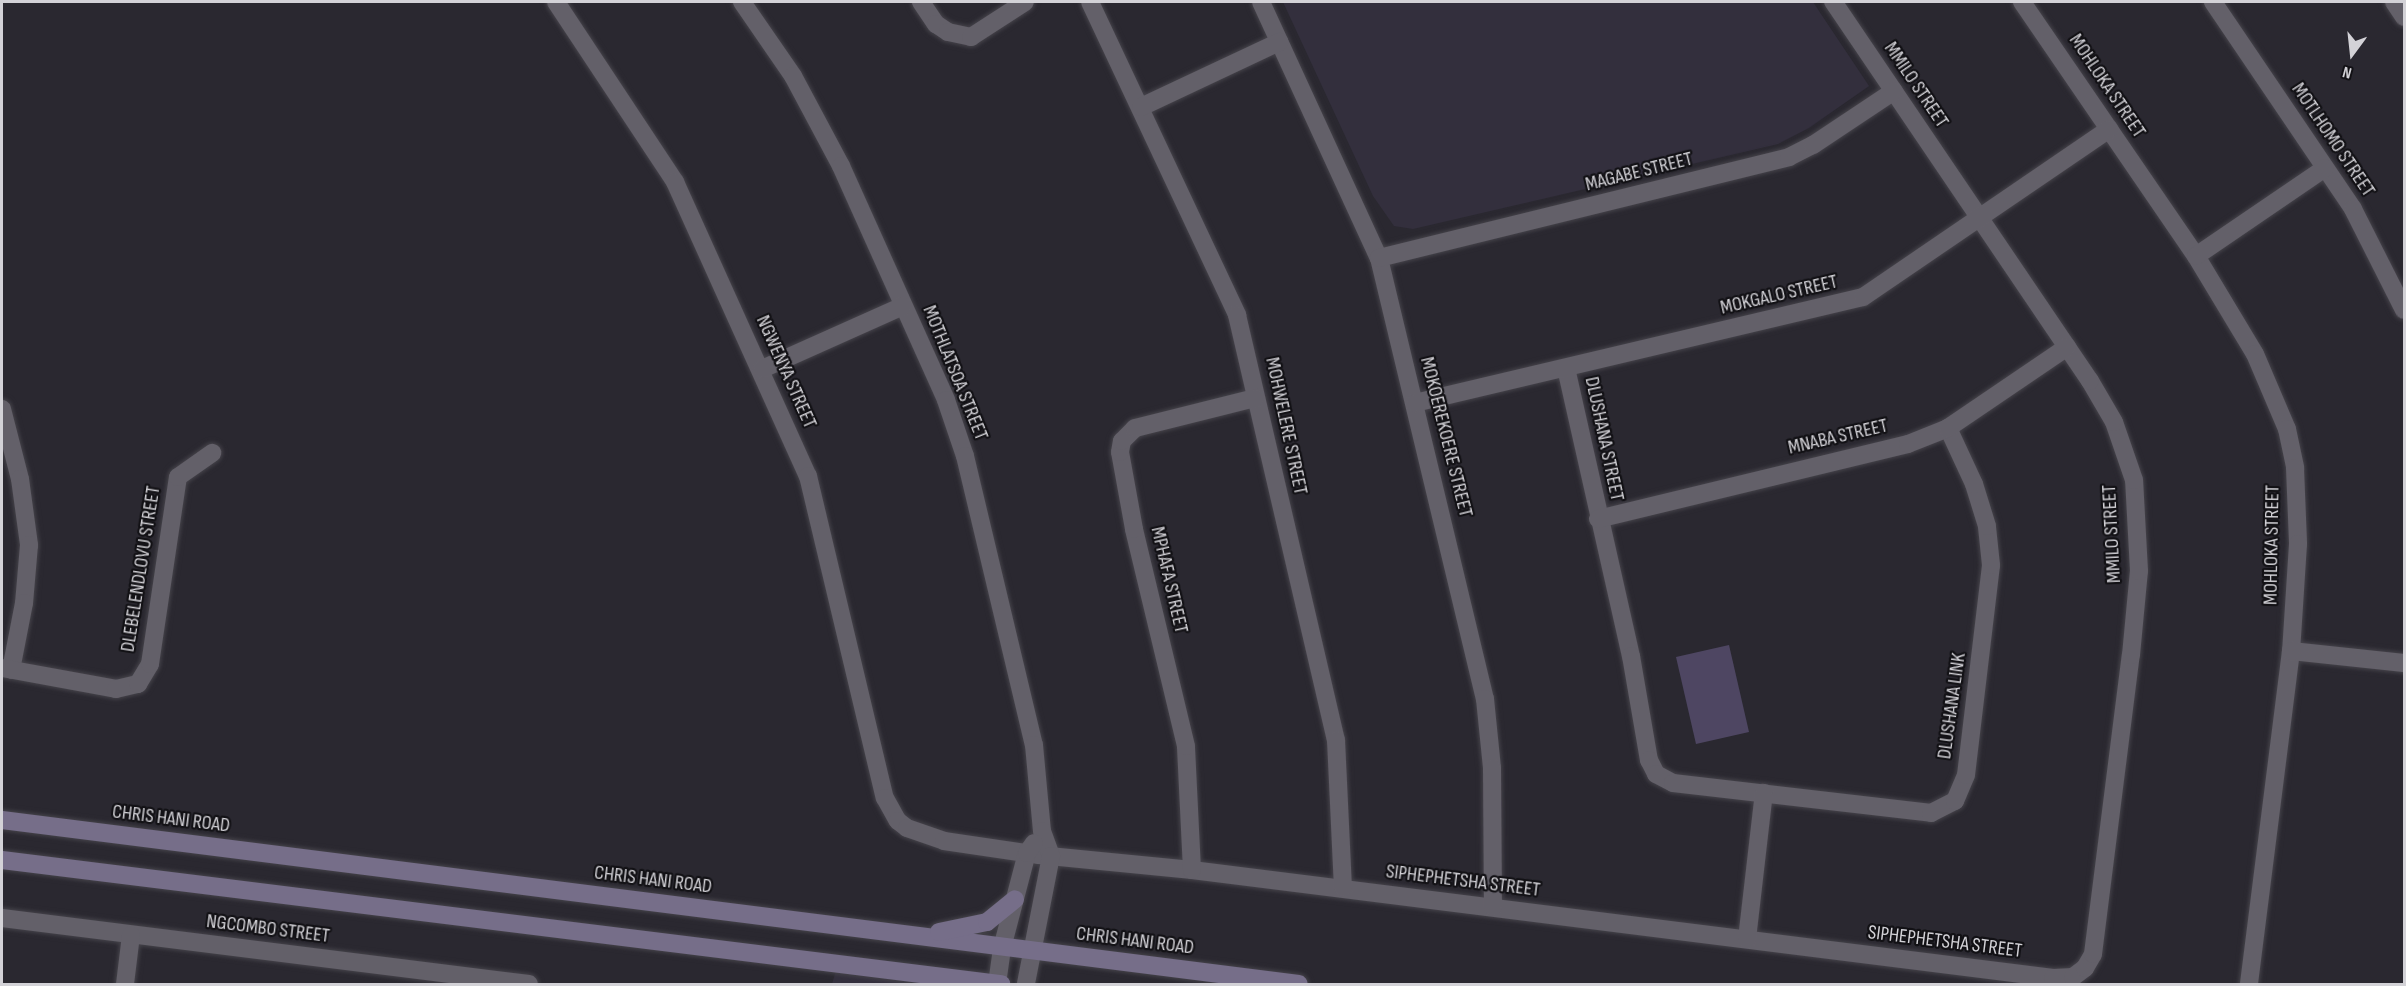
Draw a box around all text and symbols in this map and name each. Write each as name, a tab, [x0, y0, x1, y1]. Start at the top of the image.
north arrow	[2322, 24, 2382, 84]
street label: MOHLOKA STREET	[2063, 30, 2151, 142]
street label: MMILO STREET	[1879, 38, 1953, 132]
text: N	[2341, 62, 2354, 82]
street label: MOTLHOMO STREET	[2286, 78, 2380, 202]
street label: MAGABE STREET	[1583, 147, 1695, 197]
street label: MOKGALO STREET	[1718, 270, 1840, 320]
street label: MOTHLATSOA STREET	[917, 302, 993, 444]
street label: NGWENYA STREET	[750, 312, 822, 432]
street label: MOHWELERE STREET	[1260, 355, 1312, 497]
street label: MOKOEREKOERE STREET	[1415, 355, 1477, 519]
street label: DLUSHANA STREET	[1579, 375, 1629, 503]
street label: MNABA STREET	[1786, 414, 1890, 460]
street label: DLEBELENDLOVU STREET	[116, 484, 166, 654]
street label: MMILO STREET	[2097, 484, 2127, 584]
street label: MOHLOKA STREET	[2259, 485, 2285, 605]
street label: MPHAFA STREET	[1145, 524, 1193, 636]
street label: DLUSHANA LINK	[1933, 651, 1971, 761]
street label: CHRIS HANI ROAD	[111, 800, 231, 838]
street label: SIPHEPHETSHA STREET	[1385, 860, 1541, 902]
street label: CHRIS HANI ROAD	[593, 861, 713, 899]
street label: NGCOMBO STREET	[205, 910, 331, 948]
street label: SIPHEPHETSHA STREET	[1867, 921, 2023, 963]
street label: CHRIS HANI ROAD	[1075, 922, 1195, 960]

